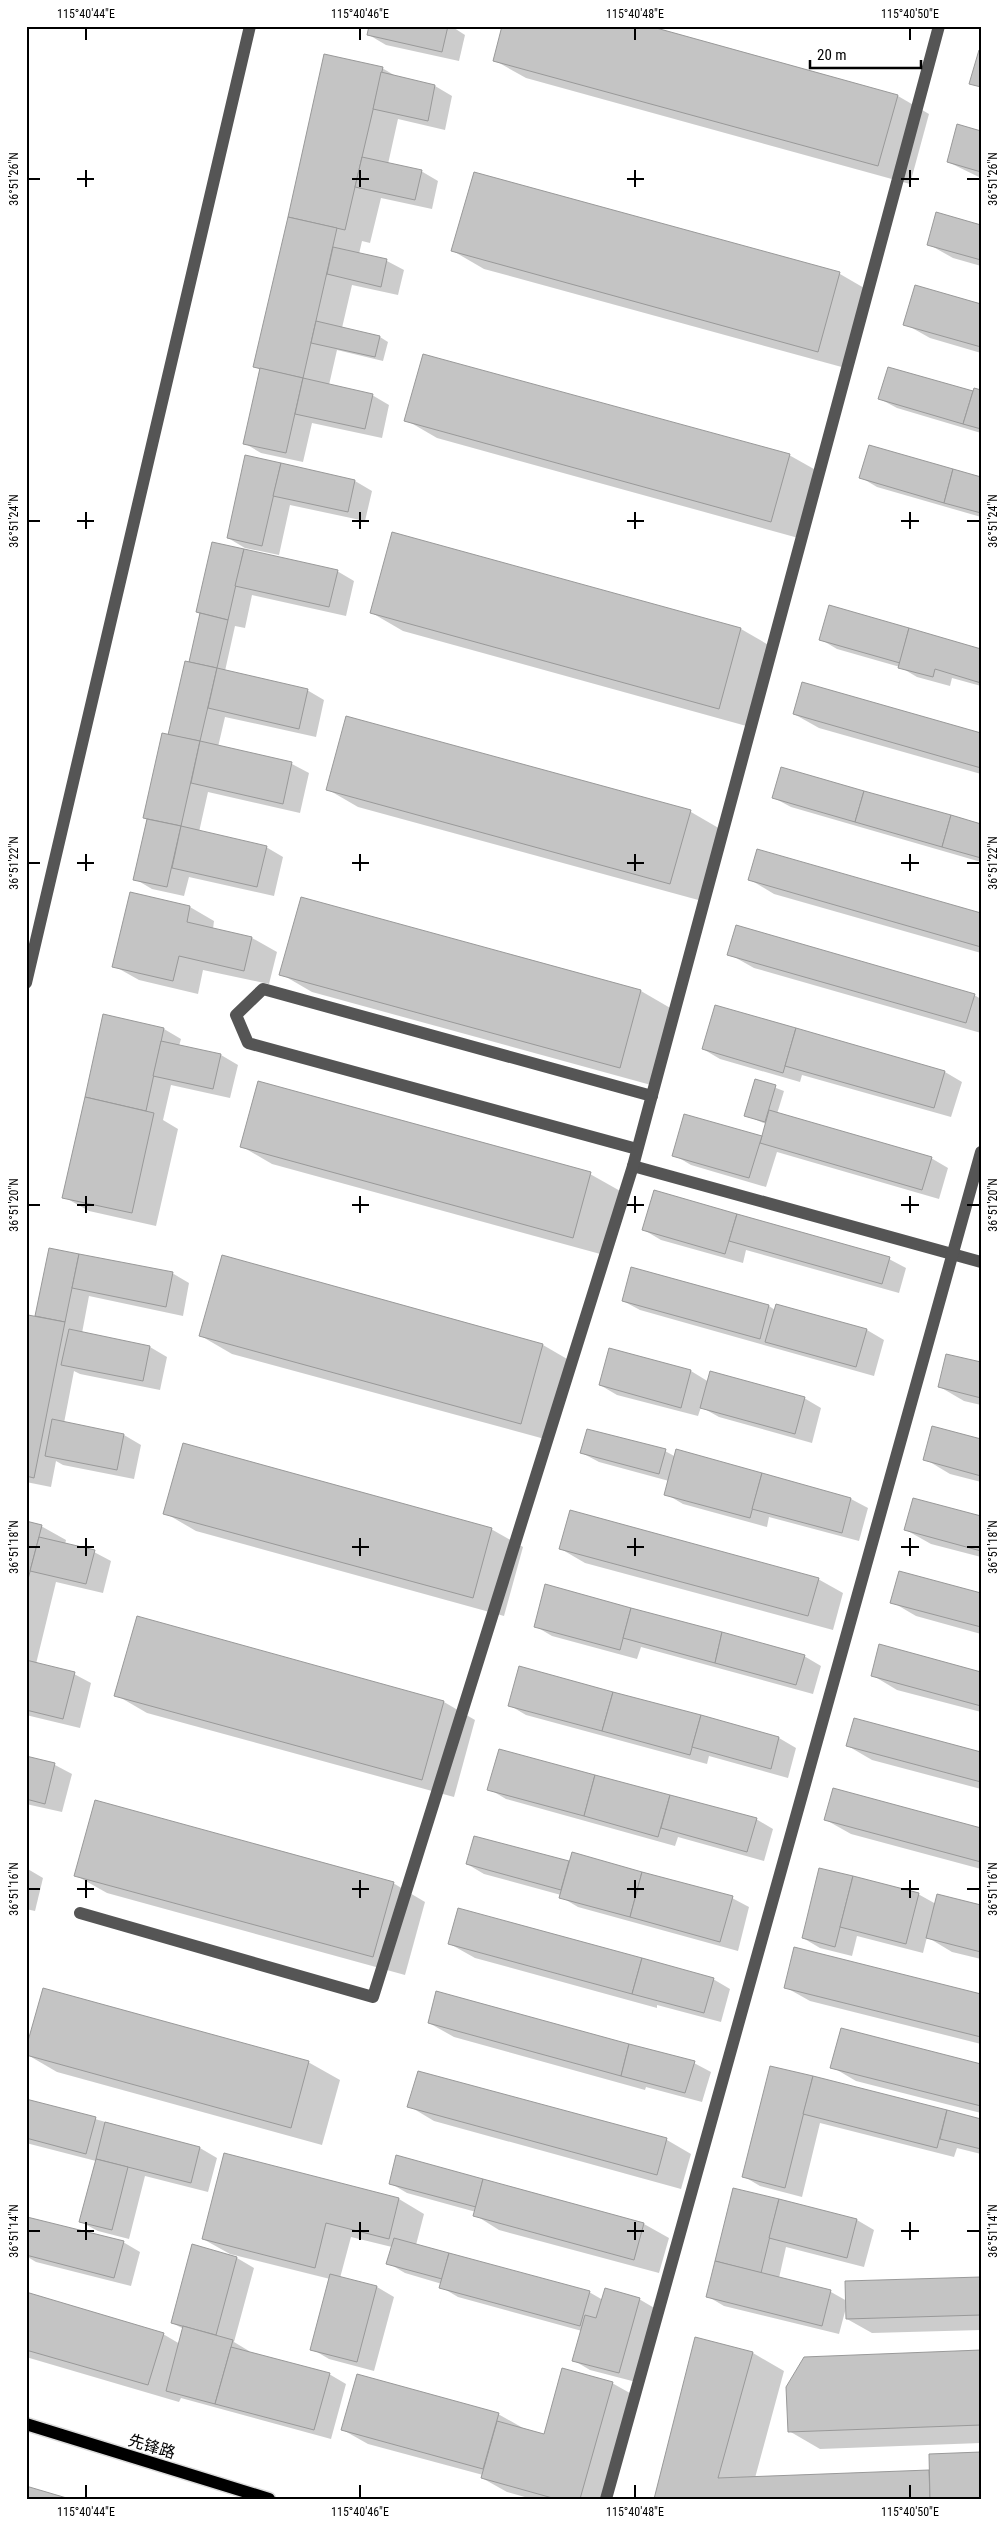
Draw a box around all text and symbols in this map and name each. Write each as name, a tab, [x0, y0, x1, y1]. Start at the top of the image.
text: 115°40'44"E	[57, 7, 115, 21]
text: 115°40'46"E	[331, 7, 389, 21]
text: 115°40'48"E	[606, 7, 664, 21]
text: 115°40'50"E	[881, 7, 939, 21]
scale bar	[810, 38, 921, 70]
text: 20 m	[817, 46, 847, 64]
text: 36°51'26"N	[7, 152, 21, 206]
text: 36°51'26"N	[986, 152, 1000, 206]
text: 36°51'24"N	[7, 494, 21, 548]
text: 36°51'24"N	[986, 494, 1000, 548]
text: 36°51'22"N	[7, 836, 21, 890]
text: 36°51'22"N	[986, 836, 1000, 890]
text: 36°51'20"N	[7, 1178, 21, 1232]
text: 36°51'20"N	[986, 1178, 1000, 1232]
text: 36°51'18"N	[7, 1520, 21, 1574]
text: 36°51'18"N	[986, 1520, 1000, 1574]
text: 36°51'16"N	[7, 1862, 21, 1916]
text: 36°51'16"N	[986, 1862, 1000, 1916]
text: 36°51'14"N	[7, 2204, 21, 2258]
text: 36°51'14"N	[986, 2204, 1000, 2258]
street label: 先锋路	[126, 2430, 178, 2463]
text: 115°40'44"E	[57, 2505, 115, 2519]
text: 115°40'46"E	[331, 2505, 389, 2519]
text: 115°40'48"E	[606, 2505, 664, 2519]
text: 115°40'50"E	[881, 2505, 939, 2519]

